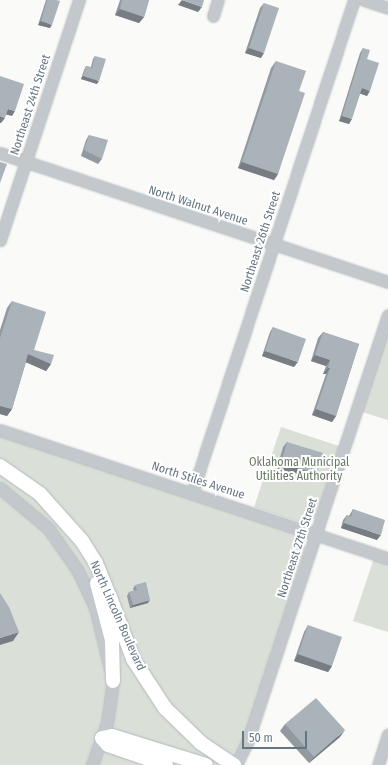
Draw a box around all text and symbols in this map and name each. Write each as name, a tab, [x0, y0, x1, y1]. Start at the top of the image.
street label: Northeast 24th Street	[8, 53, 54, 157]
street label: North Walnut Avenue	[146, 183, 250, 229]
street label: Northeast 26th Street	[238, 190, 284, 294]
park label: Oklahoma Municipal Utilities Authority	[249, 456, 349, 484]
street label: North Stiles Avenue	[150, 459, 246, 503]
street label: Northeast 27th Street	[275, 496, 321, 600]
street label: North Lincoln Boulevard	[86, 559, 148, 673]
scale bar	[244, 723, 309, 749]
text: 50 m	[249, 731, 273, 745]

